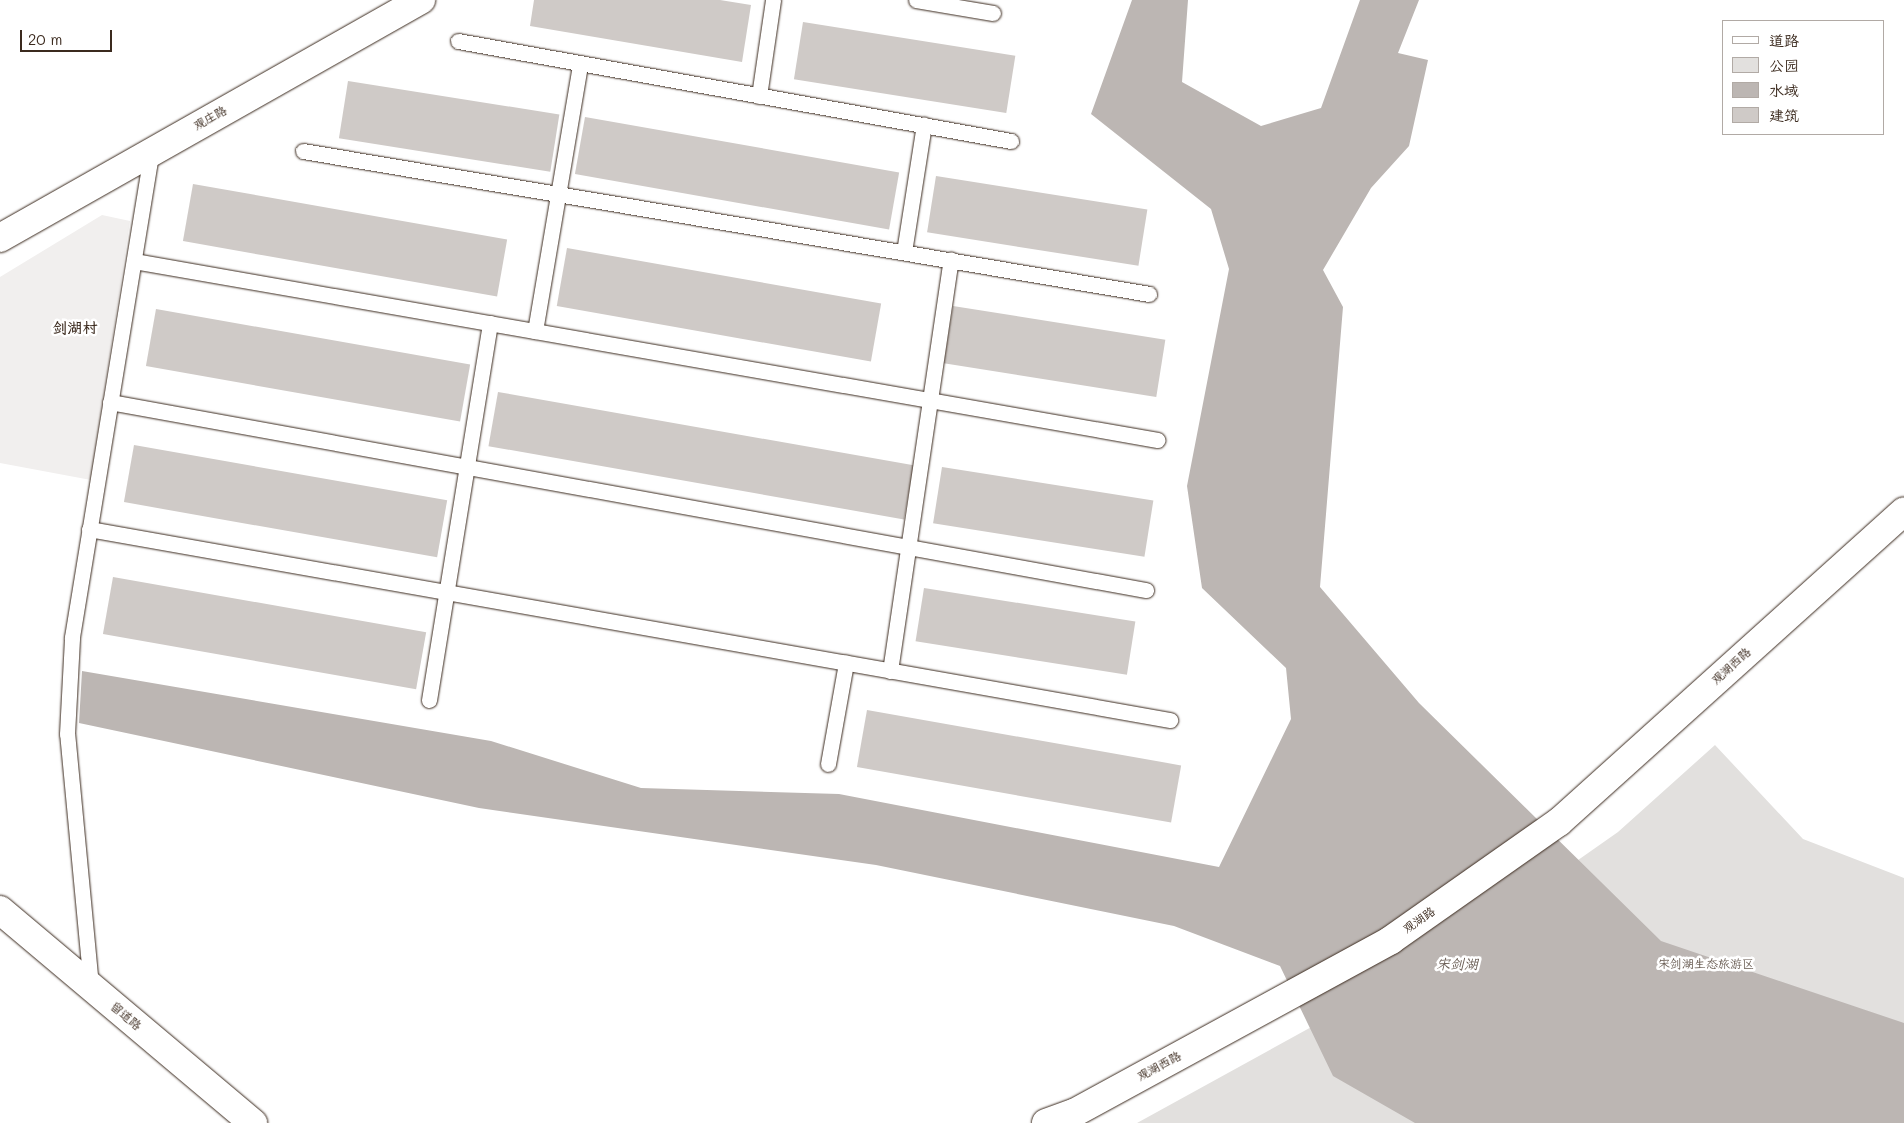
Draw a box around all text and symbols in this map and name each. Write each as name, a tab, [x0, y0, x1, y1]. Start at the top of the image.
scale bar	[22, 20, 115, 52]
legend	[1722, 20, 1884, 135]
text: 20 m	[28, 29, 62, 49]
text: 道路	[1769, 30, 1799, 50]
text: 公园	[1769, 55, 1799, 75]
text: 水域	[1769, 80, 1799, 100]
street label: 观庄路	[191, 103, 229, 133]
text: 建筑	[1769, 105, 1799, 125]
district label: 剑湖村	[53, 319, 97, 337]
street label: 观湖西路	[1708, 645, 1754, 687]
street label: 观湖路	[1400, 904, 1438, 936]
water label: 宋剑湖	[1436, 956, 1478, 972]
park label: 宋剑湖生态旅游区	[1658, 957, 1754, 971]
street label: 留道路	[108, 999, 144, 1033]
street label: 观湖西路	[1134, 1048, 1184, 1084]

